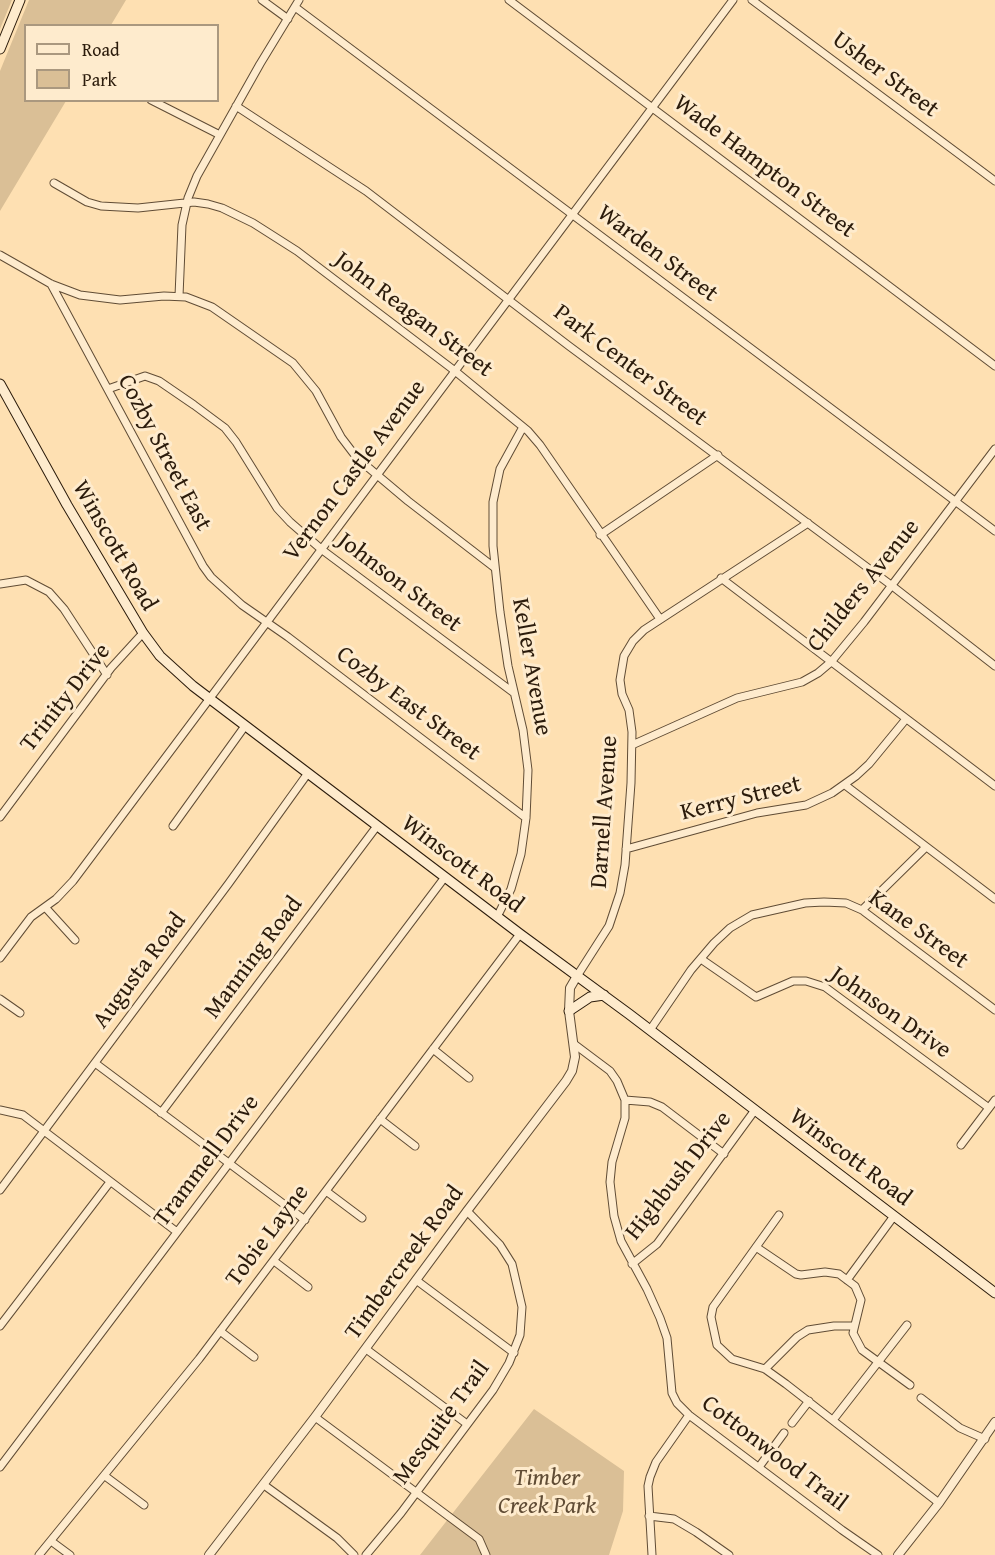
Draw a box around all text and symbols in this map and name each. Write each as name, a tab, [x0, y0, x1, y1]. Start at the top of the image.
legend	[24, 24, 219, 102]
street label: Usher Street	[826, 26, 944, 124]
text: Road	[82, 36, 120, 63]
text: Park	[82, 66, 117, 93]
street label: Wade Hampton Street	[667, 89, 861, 245]
street label: Warden Street	[591, 199, 723, 309]
street label: John Reagan Street	[328, 246, 498, 384]
street label: Park Center Street	[547, 299, 713, 433]
street label: Cozby Street East	[111, 370, 217, 536]
street label: Vernon Castle Avenue	[277, 375, 433, 567]
street label: Winscott Road	[65, 476, 163, 616]
street label: Childers Avenue	[802, 514, 926, 658]
street label: Johnson Street	[331, 527, 467, 639]
street label: Keller Avenue	[505, 596, 557, 738]
street label: Trinity Drive	[15, 638, 117, 758]
street label: Cozby East Street	[330, 640, 486, 768]
street label: Darnell Avenue	[585, 735, 625, 889]
street label: Kerry Street	[678, 770, 804, 828]
street label: Winscott Road	[395, 810, 529, 920]
street label: Kane Street	[862, 884, 974, 976]
street label: Manning Road	[199, 891, 309, 1025]
street label: Augusta Road	[87, 908, 193, 1034]
street label: Johnson Drive	[824, 961, 956, 1065]
street label: Trammell Drive	[148, 1089, 266, 1233]
street label: Winscott Road	[783, 1103, 917, 1213]
street label: Highbush Drive	[620, 1106, 738, 1246]
street label: Tobie Layne	[220, 1179, 316, 1293]
street label: Timbercreek Road	[339, 1180, 471, 1346]
street label: Mesquite Trail	[388, 1356, 496, 1490]
street label: Cottonwood Trail	[695, 1390, 853, 1518]
park label: Timber Creek Park	[498, 1465, 596, 1521]

